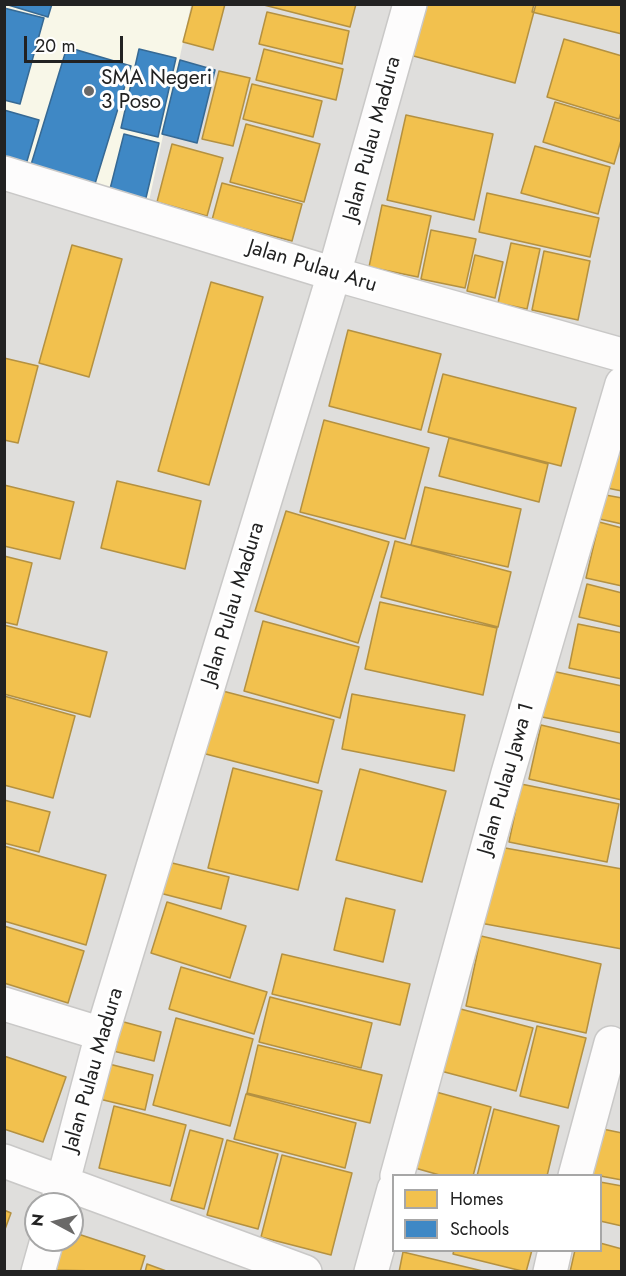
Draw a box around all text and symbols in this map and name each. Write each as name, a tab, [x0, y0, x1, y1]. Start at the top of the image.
scale bar	[27, 24, 126, 62]
text: 20 m	[35, 33, 75, 59]
street label: Jalan Pulau Madura	[339, 54, 407, 224]
place label: SMA Negeri 3 Poso	[101, 66, 212, 116]
marker: SMA Negeri 3 Poso	[82, 84, 96, 98]
street label: Jalan Pulau Aru	[244, 235, 380, 299]
street label: Jalan Pulau Madura	[197, 519, 271, 689]
street label: Jalan Pulau Jawa 1	[473, 700, 541, 858]
street label: Jalan Pulau Madura	[59, 985, 129, 1155]
legend	[392, 1174, 602, 1252]
text: Homes	[450, 1186, 503, 1212]
north arrow	[24, 1192, 84, 1252]
text: N	[25, 1212, 50, 1228]
text: Schools	[450, 1216, 509, 1242]

